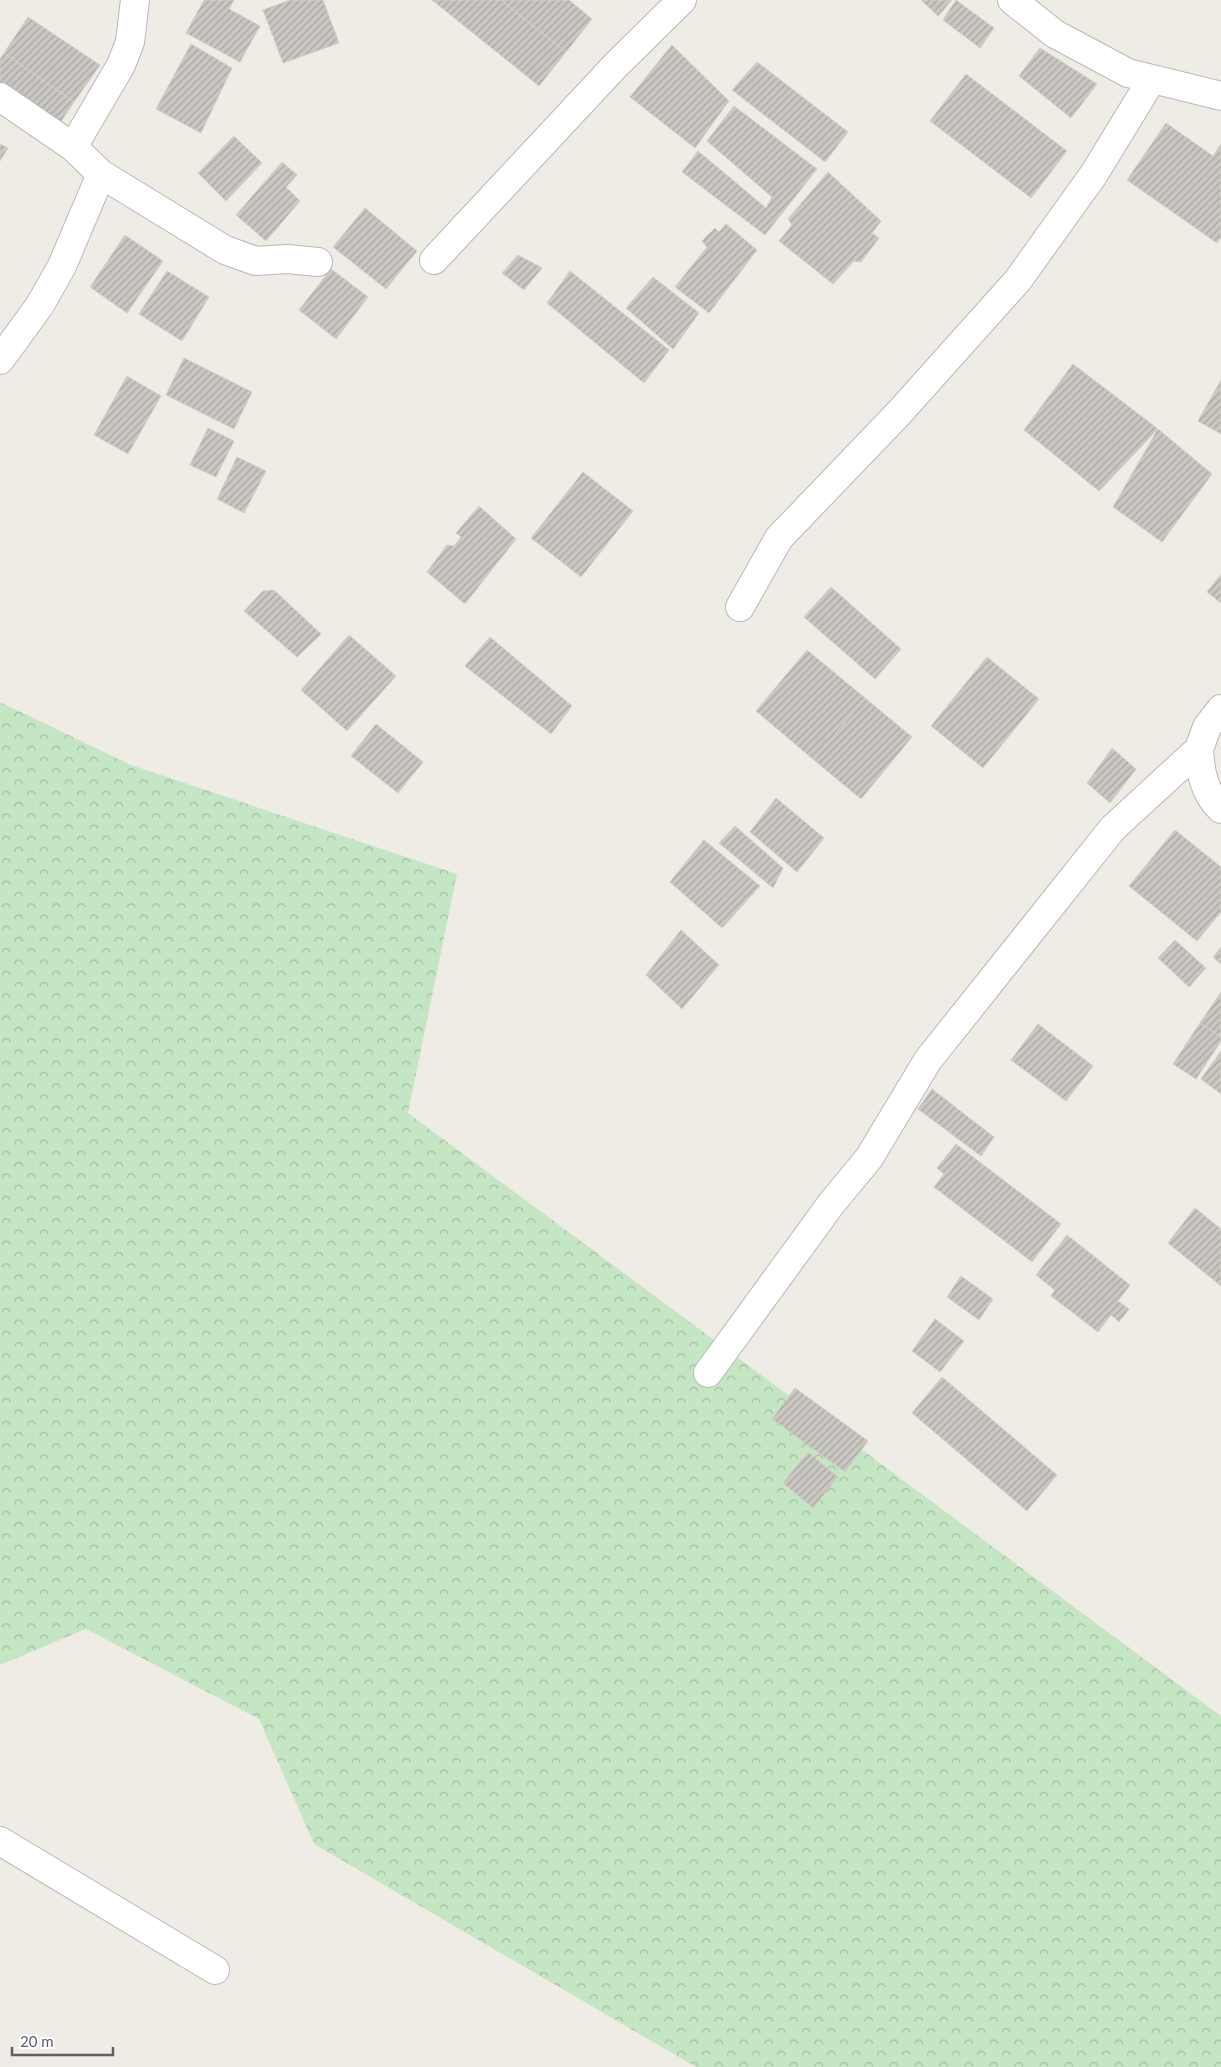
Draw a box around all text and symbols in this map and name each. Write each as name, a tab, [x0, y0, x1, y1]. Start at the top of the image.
scale bar	[12, 2024, 114, 2056]
text: 20 m	[20, 2032, 54, 2050]

